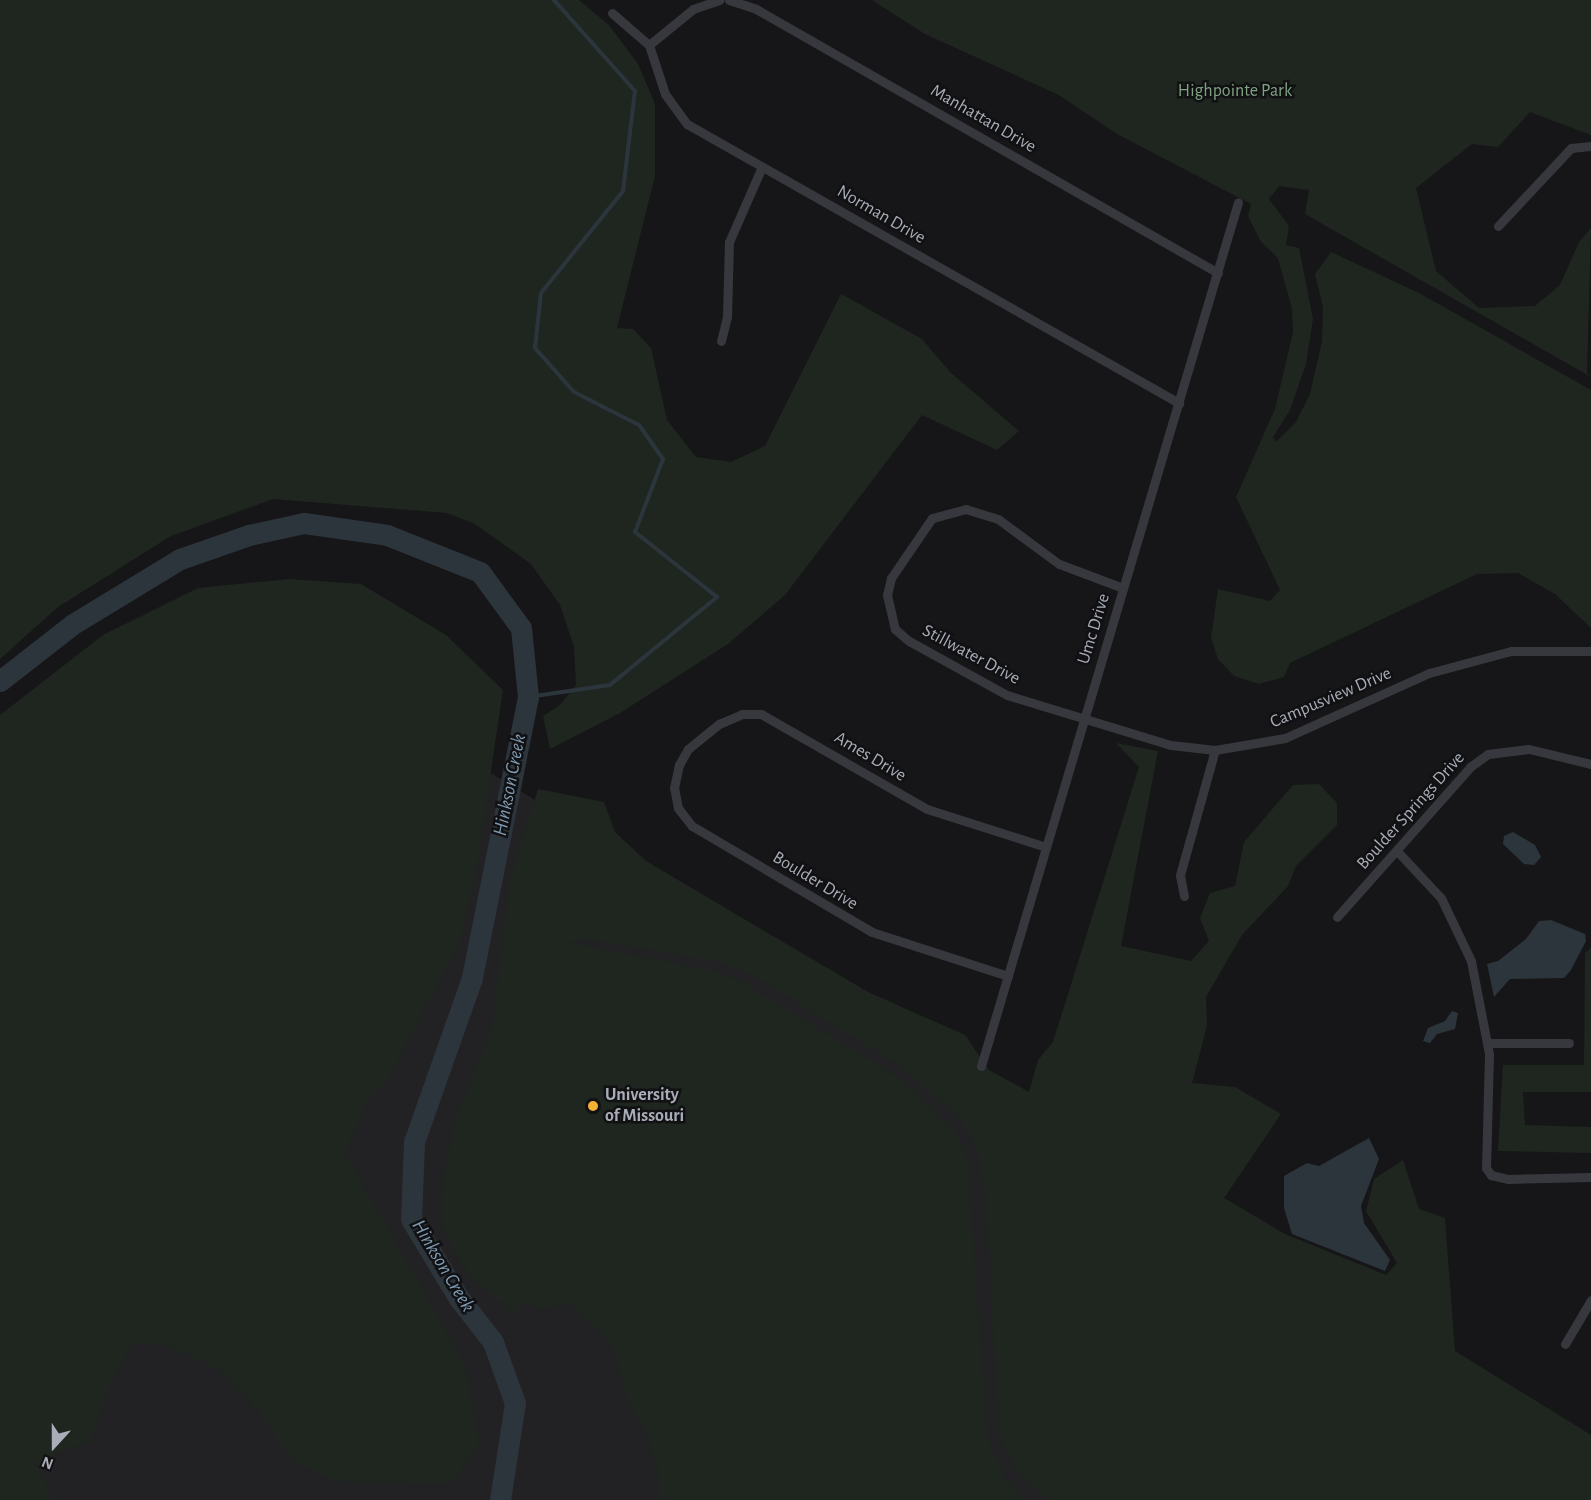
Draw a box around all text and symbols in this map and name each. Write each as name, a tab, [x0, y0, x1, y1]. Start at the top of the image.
street label: Manhattan Drive	[926, 80, 1040, 158]
park label: Highpointe Park	[1178, 80, 1292, 102]
street label: Norman Drive	[833, 181, 929, 249]
street label: Umc Drive	[1073, 591, 1115, 667]
street label: Stillwater Drive	[918, 620, 1024, 690]
street label: Campusview Drive	[1267, 663, 1395, 733]
street label: Ames Drive	[830, 727, 910, 787]
water label: Hinkson Creek	[488, 732, 532, 838]
street label: Boulder Springs Drive	[1352, 748, 1470, 874]
street label: Boulder Drive	[768, 847, 862, 915]
place label: University of Missouri	[605, 1085, 684, 1128]
marker: University of Missouri	[586, 1099, 600, 1113]
water label: Hinkson Creek	[406, 1216, 480, 1316]
north arrow	[24, 1416, 84, 1476]
text: N	[39, 1453, 56, 1472]

